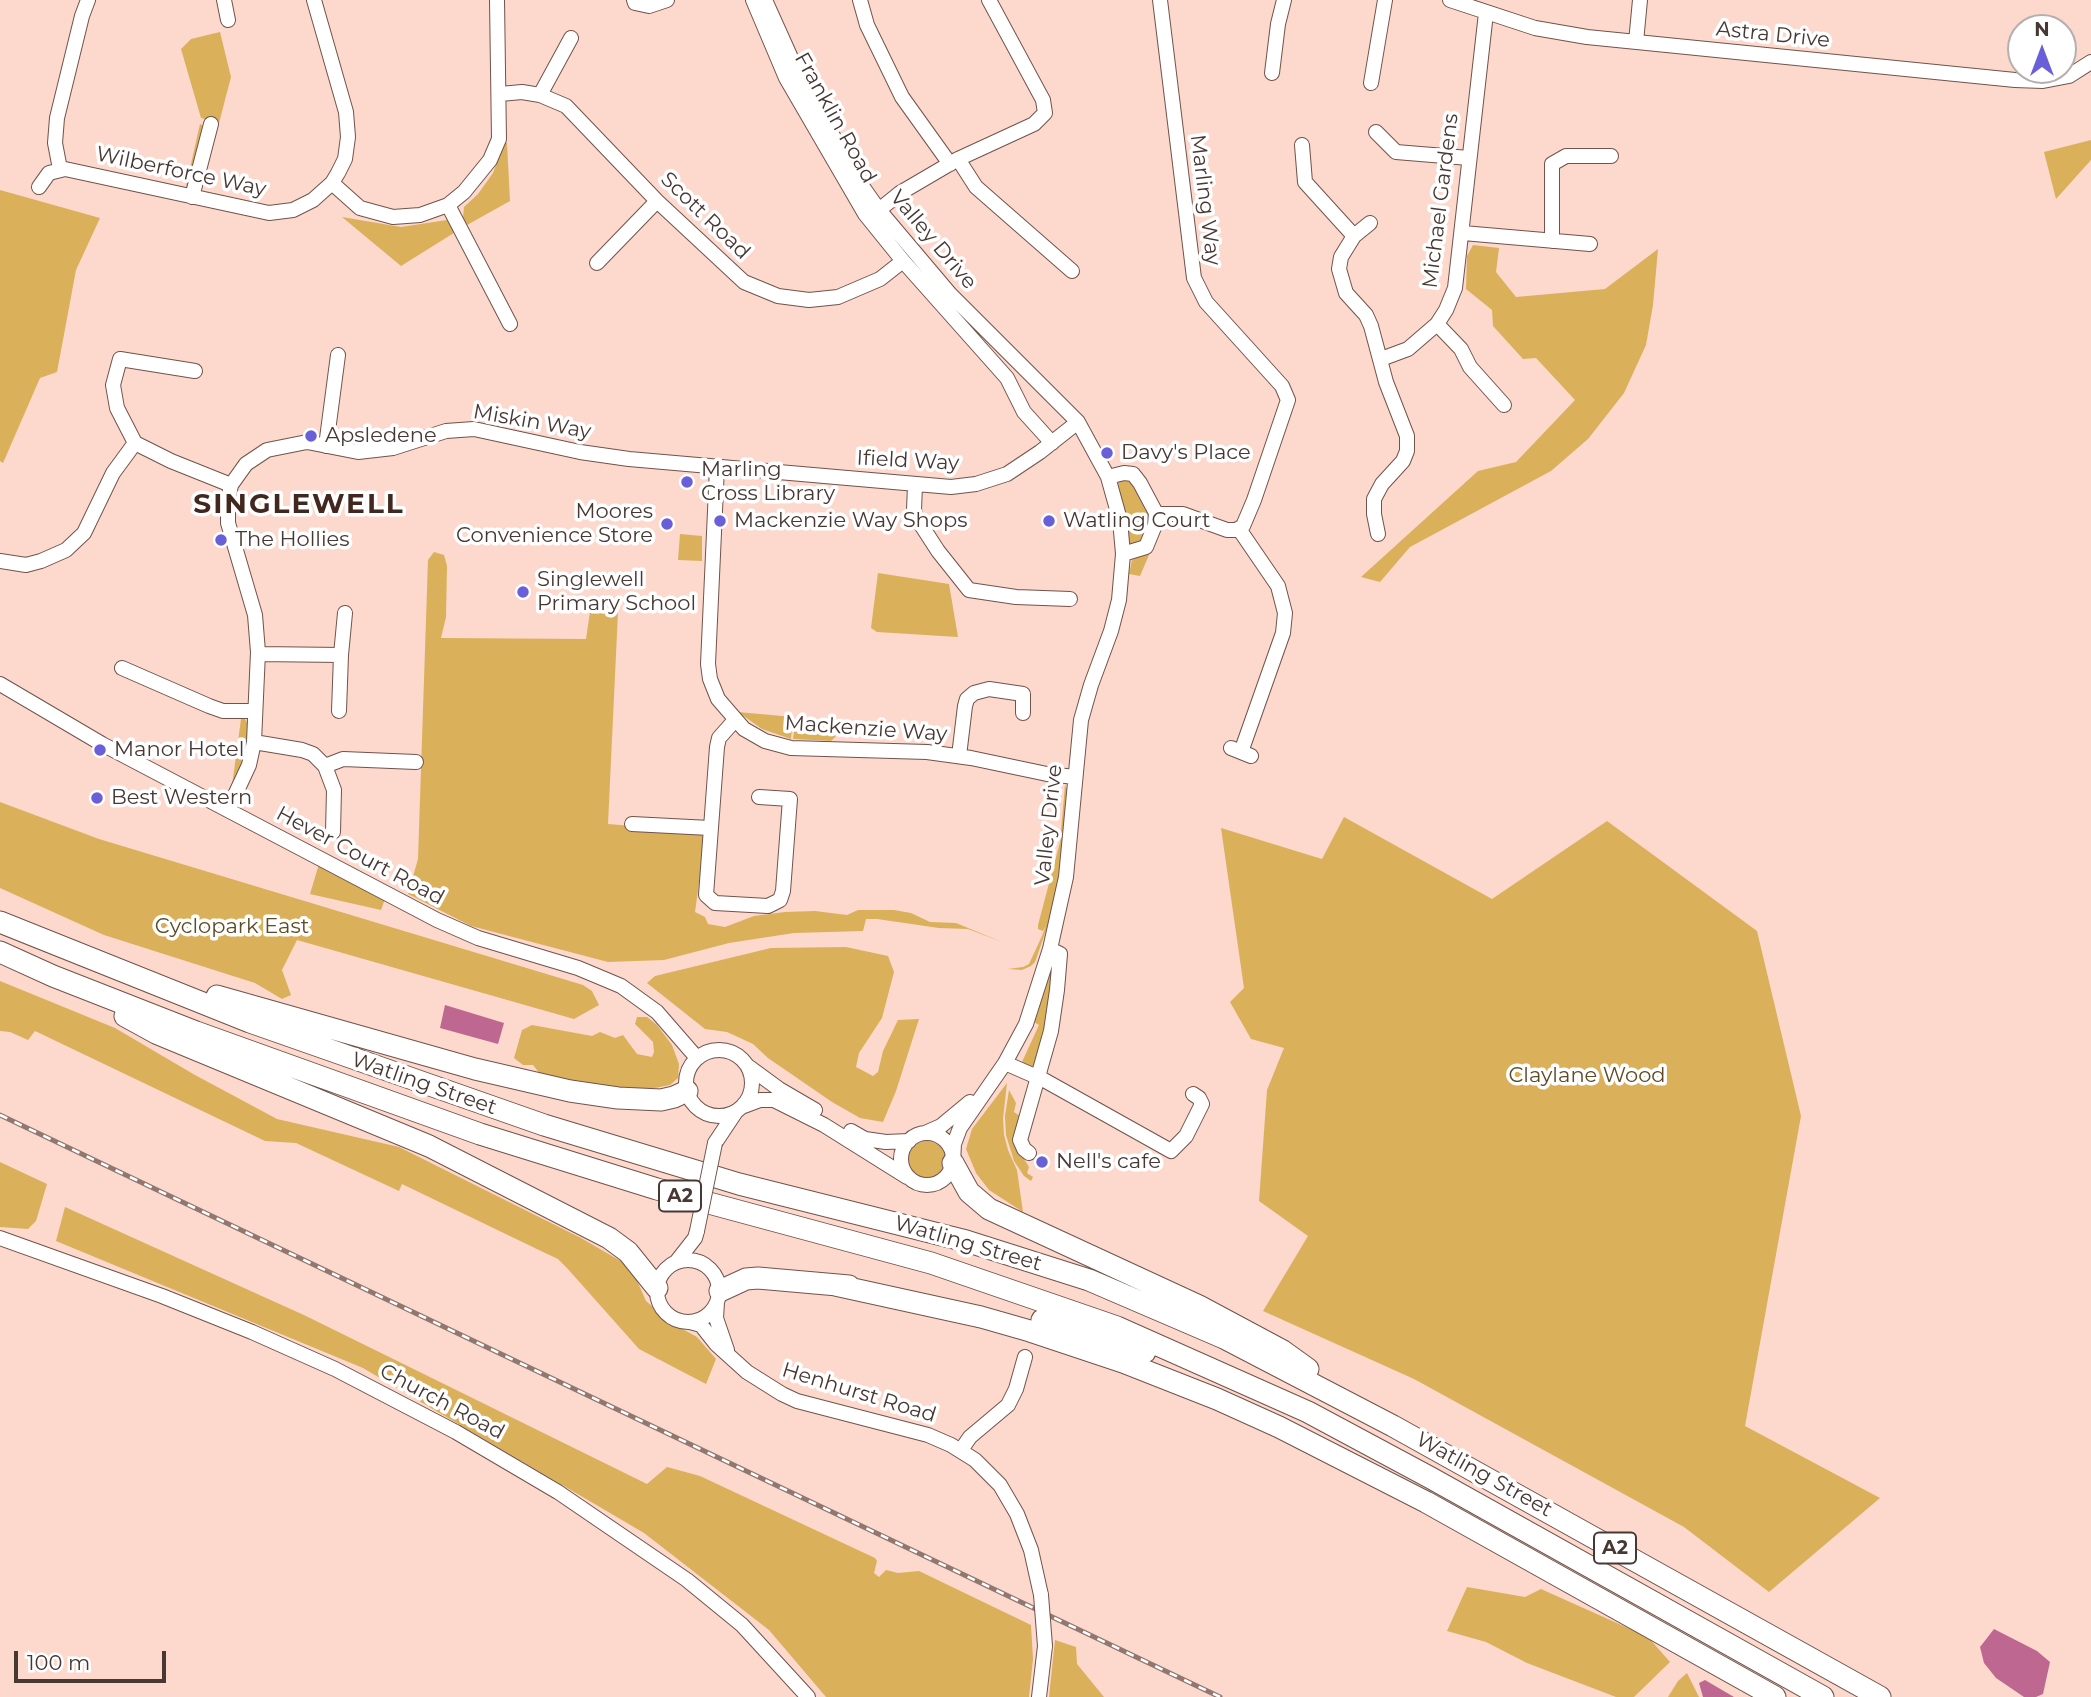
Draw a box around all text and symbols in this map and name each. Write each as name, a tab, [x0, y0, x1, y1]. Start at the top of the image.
north arrow	[2007, 14, 2077, 84]
street label: Astra Drive	[1715, 17, 1831, 53]
text: N	[2034, 18, 2050, 41]
street label: Franklin Road	[789, 48, 881, 188]
street label: Michael Gardens	[1418, 112, 1464, 290]
street label: Marling Way	[1184, 133, 1226, 267]
street label: Wilberforce Way	[94, 142, 268, 202]
street label: Scott Road	[655, 167, 755, 265]
street label: Valley Drive	[884, 185, 982, 295]
street label: Miskin Way	[471, 399, 593, 445]
place label: Apsledene	[325, 423, 437, 449]
marker: Apsledene	[303, 428, 319, 444]
place label: Davy's Place	[1121, 440, 1251, 466]
marker: Davy's Place	[1099, 445, 1115, 461]
street label: Ifield Way	[856, 446, 960, 476]
place label: Marling Cross Library	[701, 457, 835, 507]
marker: Marling Cross Library	[679, 474, 695, 490]
district label: SINGLEWELL	[195, 488, 403, 522]
place label: Moores Convenience Store	[456, 499, 653, 549]
place label: Mackenzie Way Shops	[734, 508, 967, 534]
place label: Watling Court	[1063, 508, 1210, 534]
marker: Mackenzie Way Shops	[712, 513, 728, 529]
marker: Watling Court	[1041, 513, 1057, 529]
marker: Moores Convenience Store	[659, 516, 675, 532]
place label: The Hollies	[235, 527, 350, 553]
marker: The Hollies	[213, 532, 229, 548]
place label: Singlewell Primary School	[537, 567, 696, 617]
marker: Singlewell Primary School	[515, 584, 531, 600]
street label: Mackenzie Way	[784, 711, 948, 747]
place label: Manor Hotel	[114, 737, 244, 763]
marker: Manor Hotel	[92, 742, 108, 758]
street label: Valley Drive	[1030, 763, 1068, 887]
place label: Best Western	[111, 785, 252, 811]
marker: Best Western	[89, 790, 105, 806]
street label: Hever Court Road	[272, 801, 448, 911]
park label: Cyclopark East	[155, 914, 309, 940]
street label: Watling Street	[348, 1047, 500, 1121]
park label: Claylane Wood	[1508, 1063, 1666, 1089]
place label: Nell's cafe	[1056, 1149, 1161, 1175]
marker: Nell's cafe	[1034, 1154, 1050, 1170]
road number: A2	[659, 1180, 701, 1212]
street label: Watling Street	[891, 1211, 1045, 1277]
street label: Henhurst Road	[779, 1358, 939, 1428]
street label: Church Road	[375, 1359, 509, 1445]
street label: Watling Street	[1411, 1427, 1557, 1523]
road number: A2	[1594, 1532, 1636, 1564]
scale bar	[18, 1638, 170, 1682]
text: 100 m	[27, 1650, 90, 1675]

